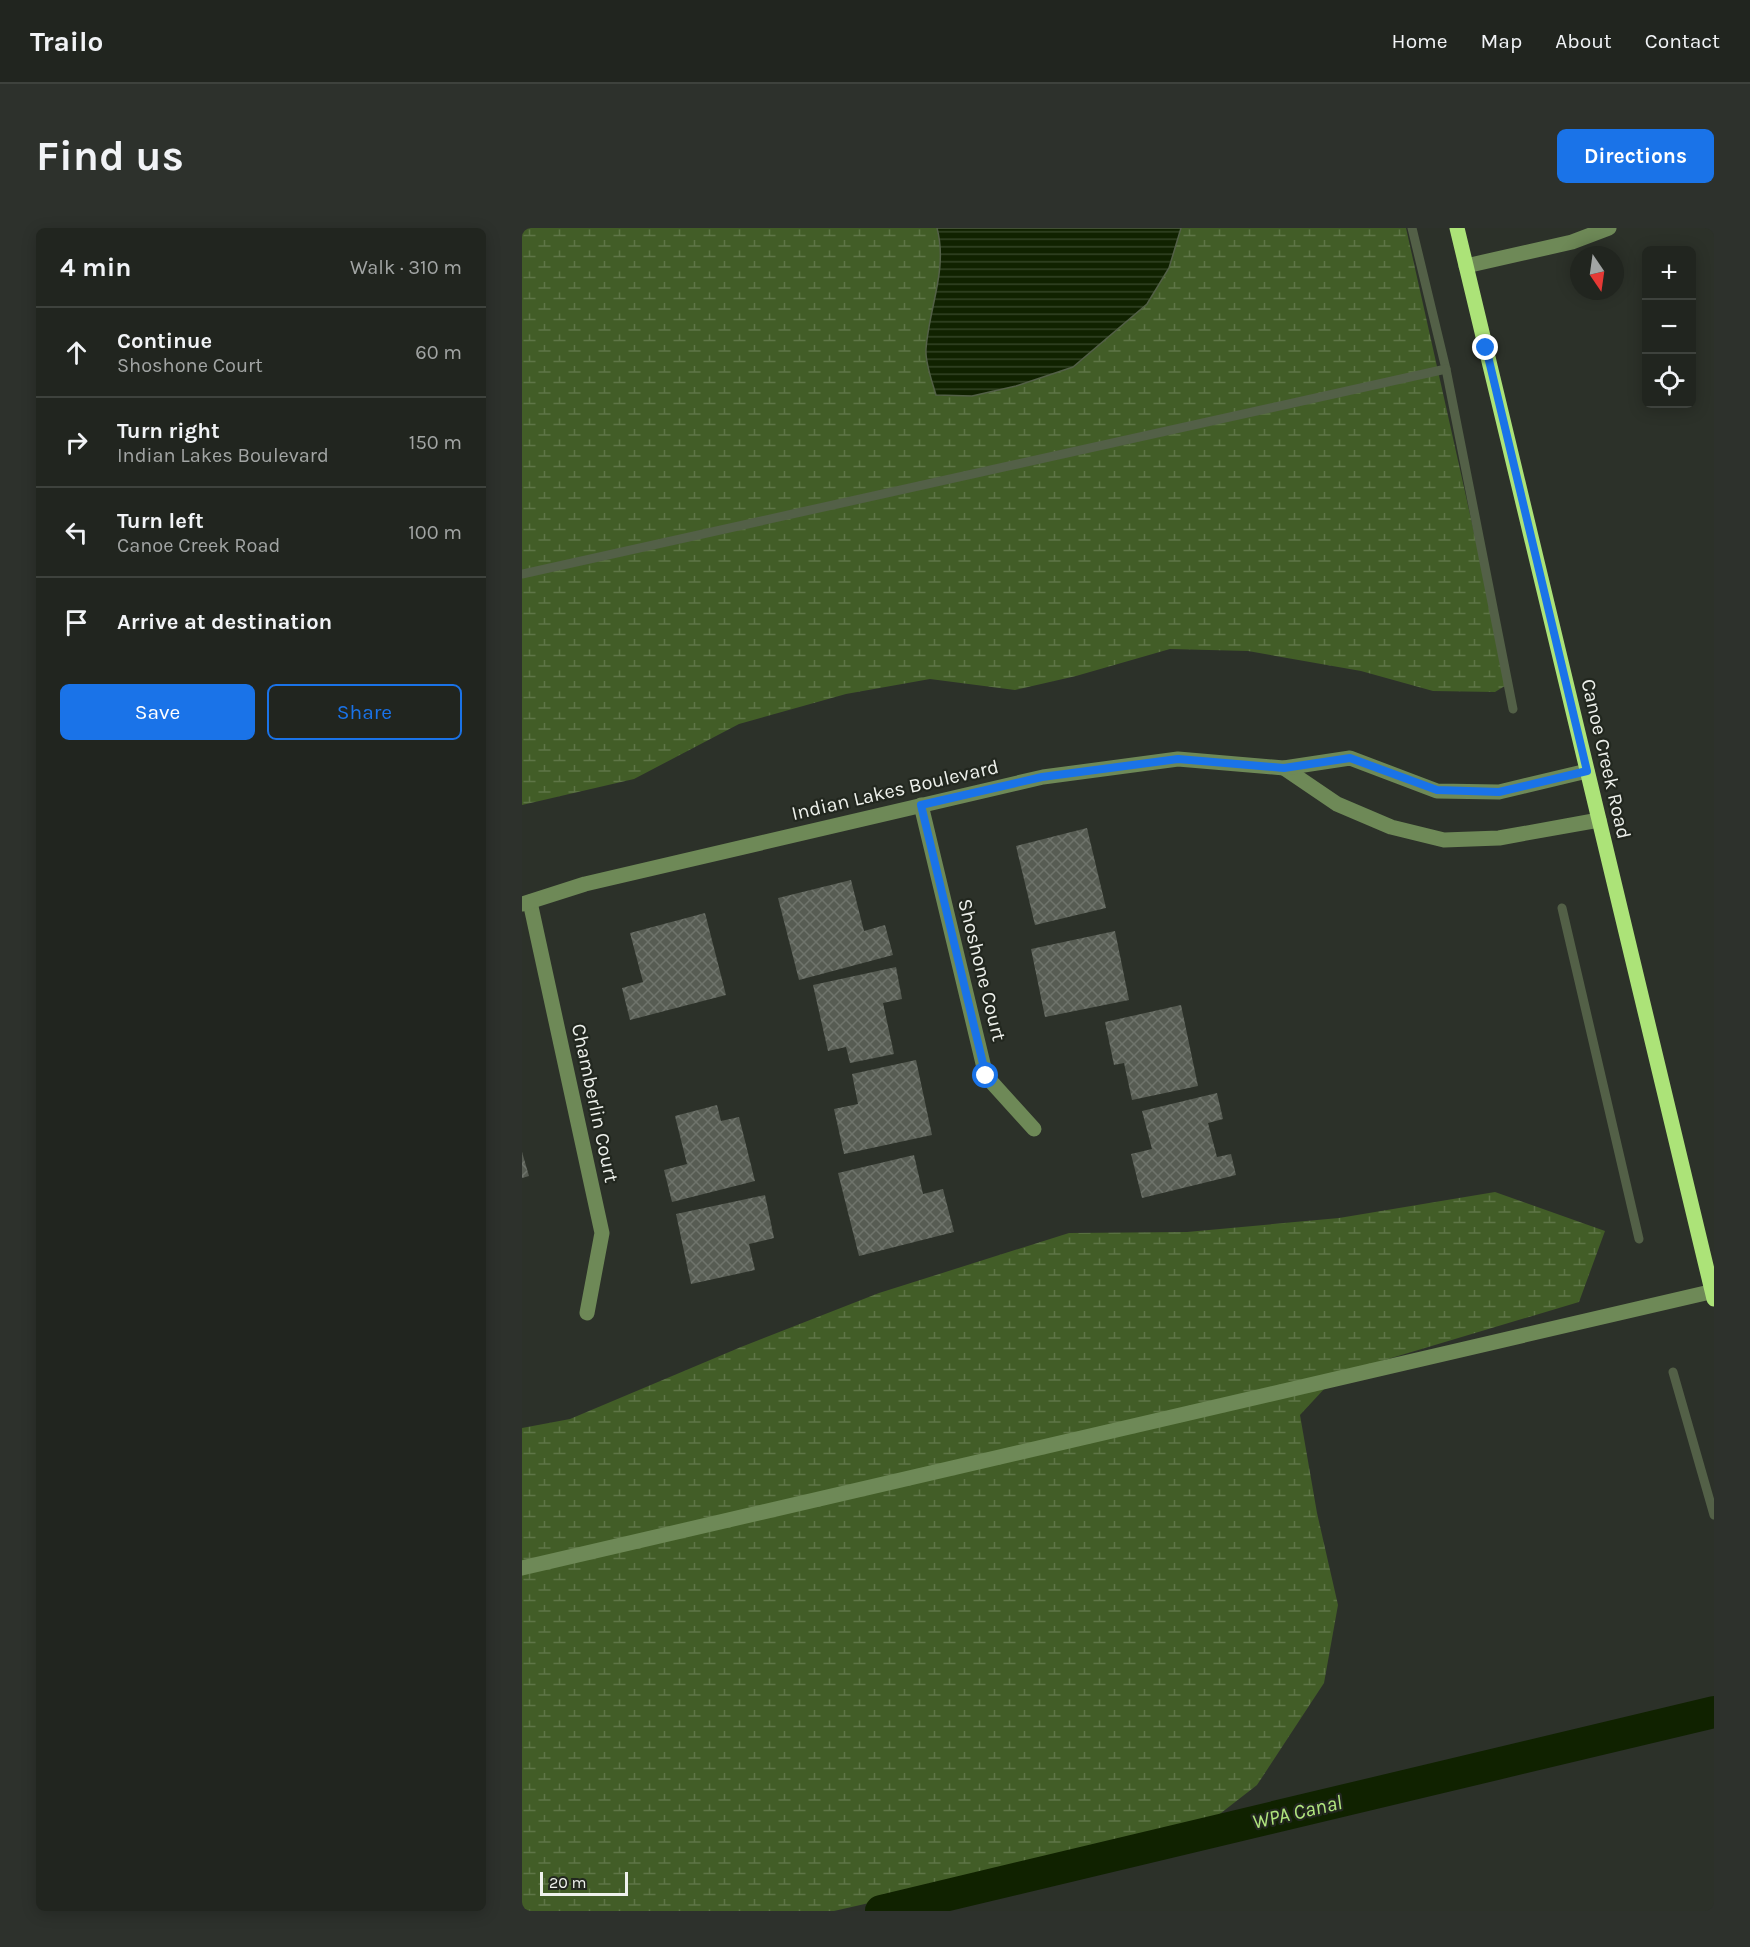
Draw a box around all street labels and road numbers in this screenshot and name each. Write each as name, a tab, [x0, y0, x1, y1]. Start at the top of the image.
street label: Canoe Creek Road	[1576, 677, 1636, 841]
street label: Indian Lakes Boulevard	[789, 755, 1001, 825]
street label: Shoshone Court	[953, 897, 1011, 1044]
street label: Chamberlin Court	[567, 1021, 623, 1185]

